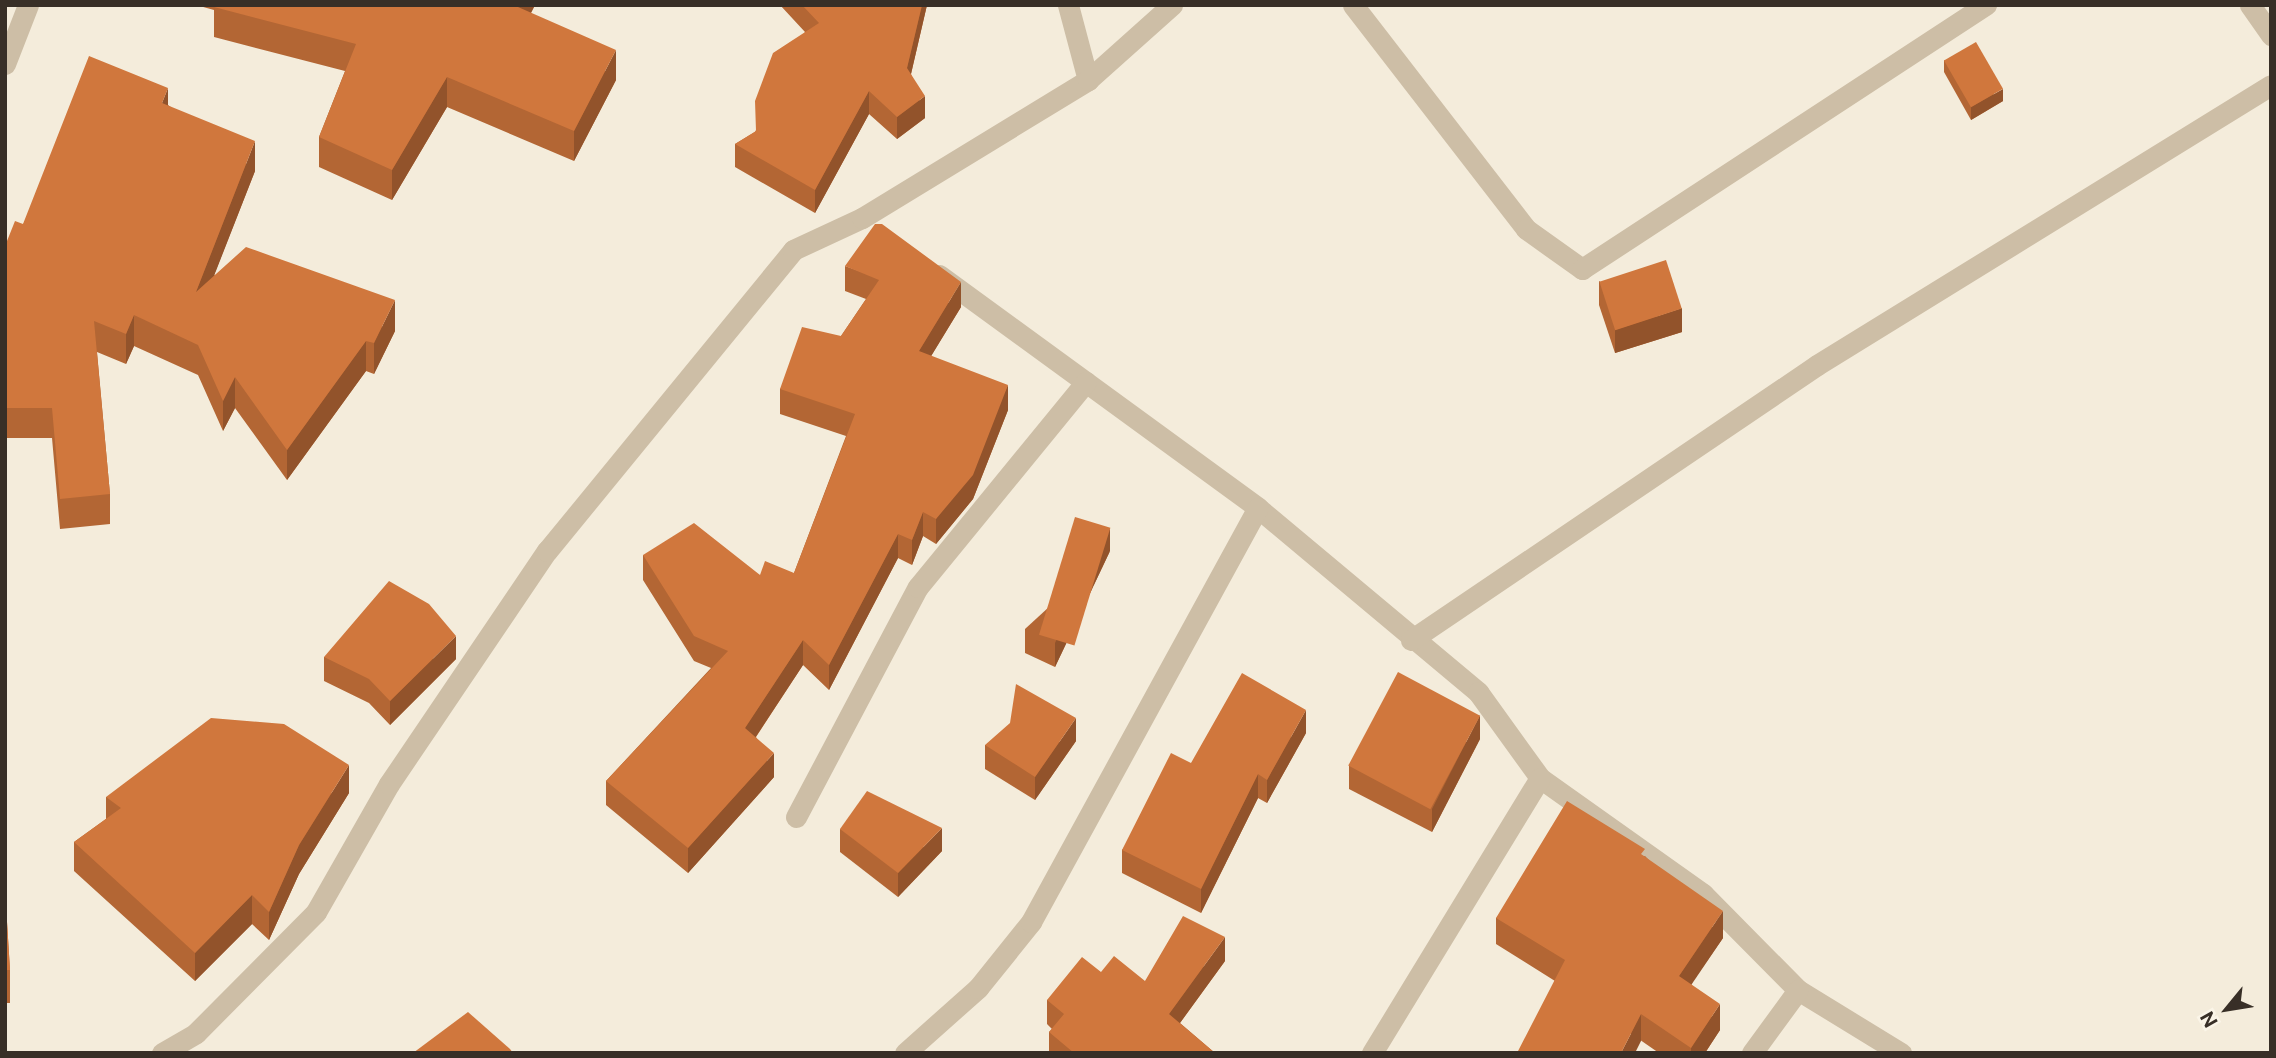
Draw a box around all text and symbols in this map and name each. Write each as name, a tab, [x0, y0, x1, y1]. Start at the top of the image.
north arrow	[2192, 974, 2262, 1044]
text: N	[2196, 1008, 2222, 1031]

